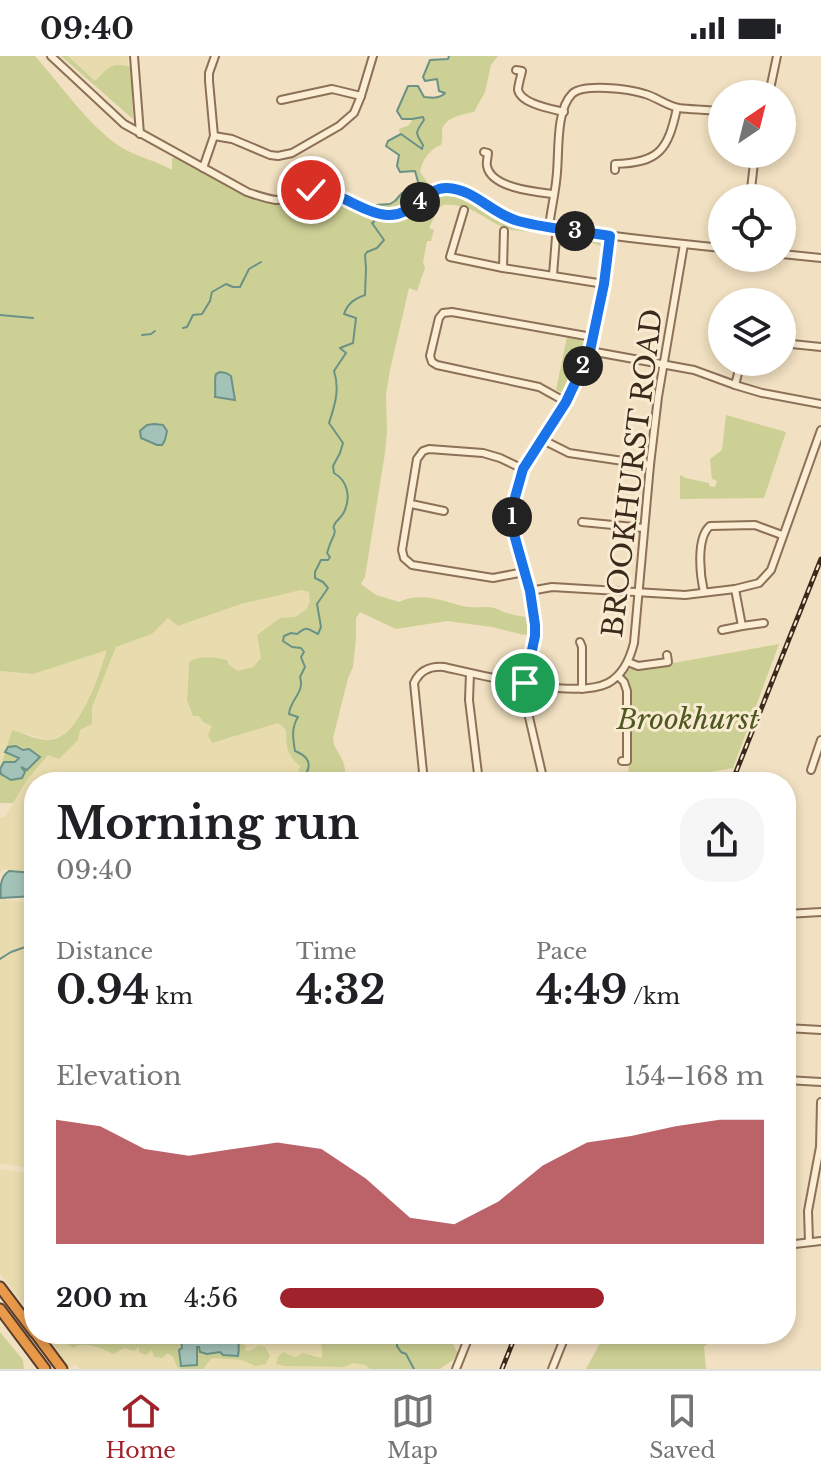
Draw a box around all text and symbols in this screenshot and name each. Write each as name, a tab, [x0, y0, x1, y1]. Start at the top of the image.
text: 09:40	[40, 10, 134, 47]
north arrow	[708, 80, 796, 168]
map controls	[708, 80, 796, 376]
pin	[277, 156, 345, 224]
icon: check	[289, 168, 333, 212]
pin: 4	[400, 182, 440, 222]
button: locate	[708, 184, 796, 272]
text: 4	[413, 188, 427, 215]
pin: 3	[555, 211, 595, 251]
text: 3	[568, 217, 582, 244]
button: layers	[708, 288, 796, 376]
street label: BROOKHURST ROAD	[595, 307, 670, 639]
pin: 2	[563, 346, 603, 386]
text: 2	[576, 352, 590, 379]
pin: 1	[492, 497, 532, 537]
text: 1	[507, 503, 517, 530]
pin	[491, 649, 559, 717]
icon: arrive	[503, 661, 547, 705]
park label: Brookhurst	[616, 702, 760, 737]
text: Morning run	[56, 796, 359, 851]
button: share	[680, 798, 764, 882]
text: 09:40	[56, 854, 132, 886]
text: Distance	[56, 938, 153, 965]
text: Time	[296, 938, 357, 965]
text: Pace	[536, 938, 587, 965]
text: 0.94	[56, 965, 149, 1015]
text: 4:32	[296, 965, 385, 1015]
text: 4:49	[536, 965, 627, 1015]
text: km	[149, 983, 193, 1010]
text: /km	[627, 983, 680, 1010]
text: Elevation	[56, 1060, 182, 1092]
text: 154–168 m	[624, 1060, 764, 1092]
text: 200 m	[56, 1282, 148, 1314]
text: 4:56	[184, 1282, 238, 1314]
tab: Home	[106, 1389, 176, 1464]
tab: Map	[387, 1389, 438, 1464]
tab: Saved	[649, 1389, 715, 1464]

